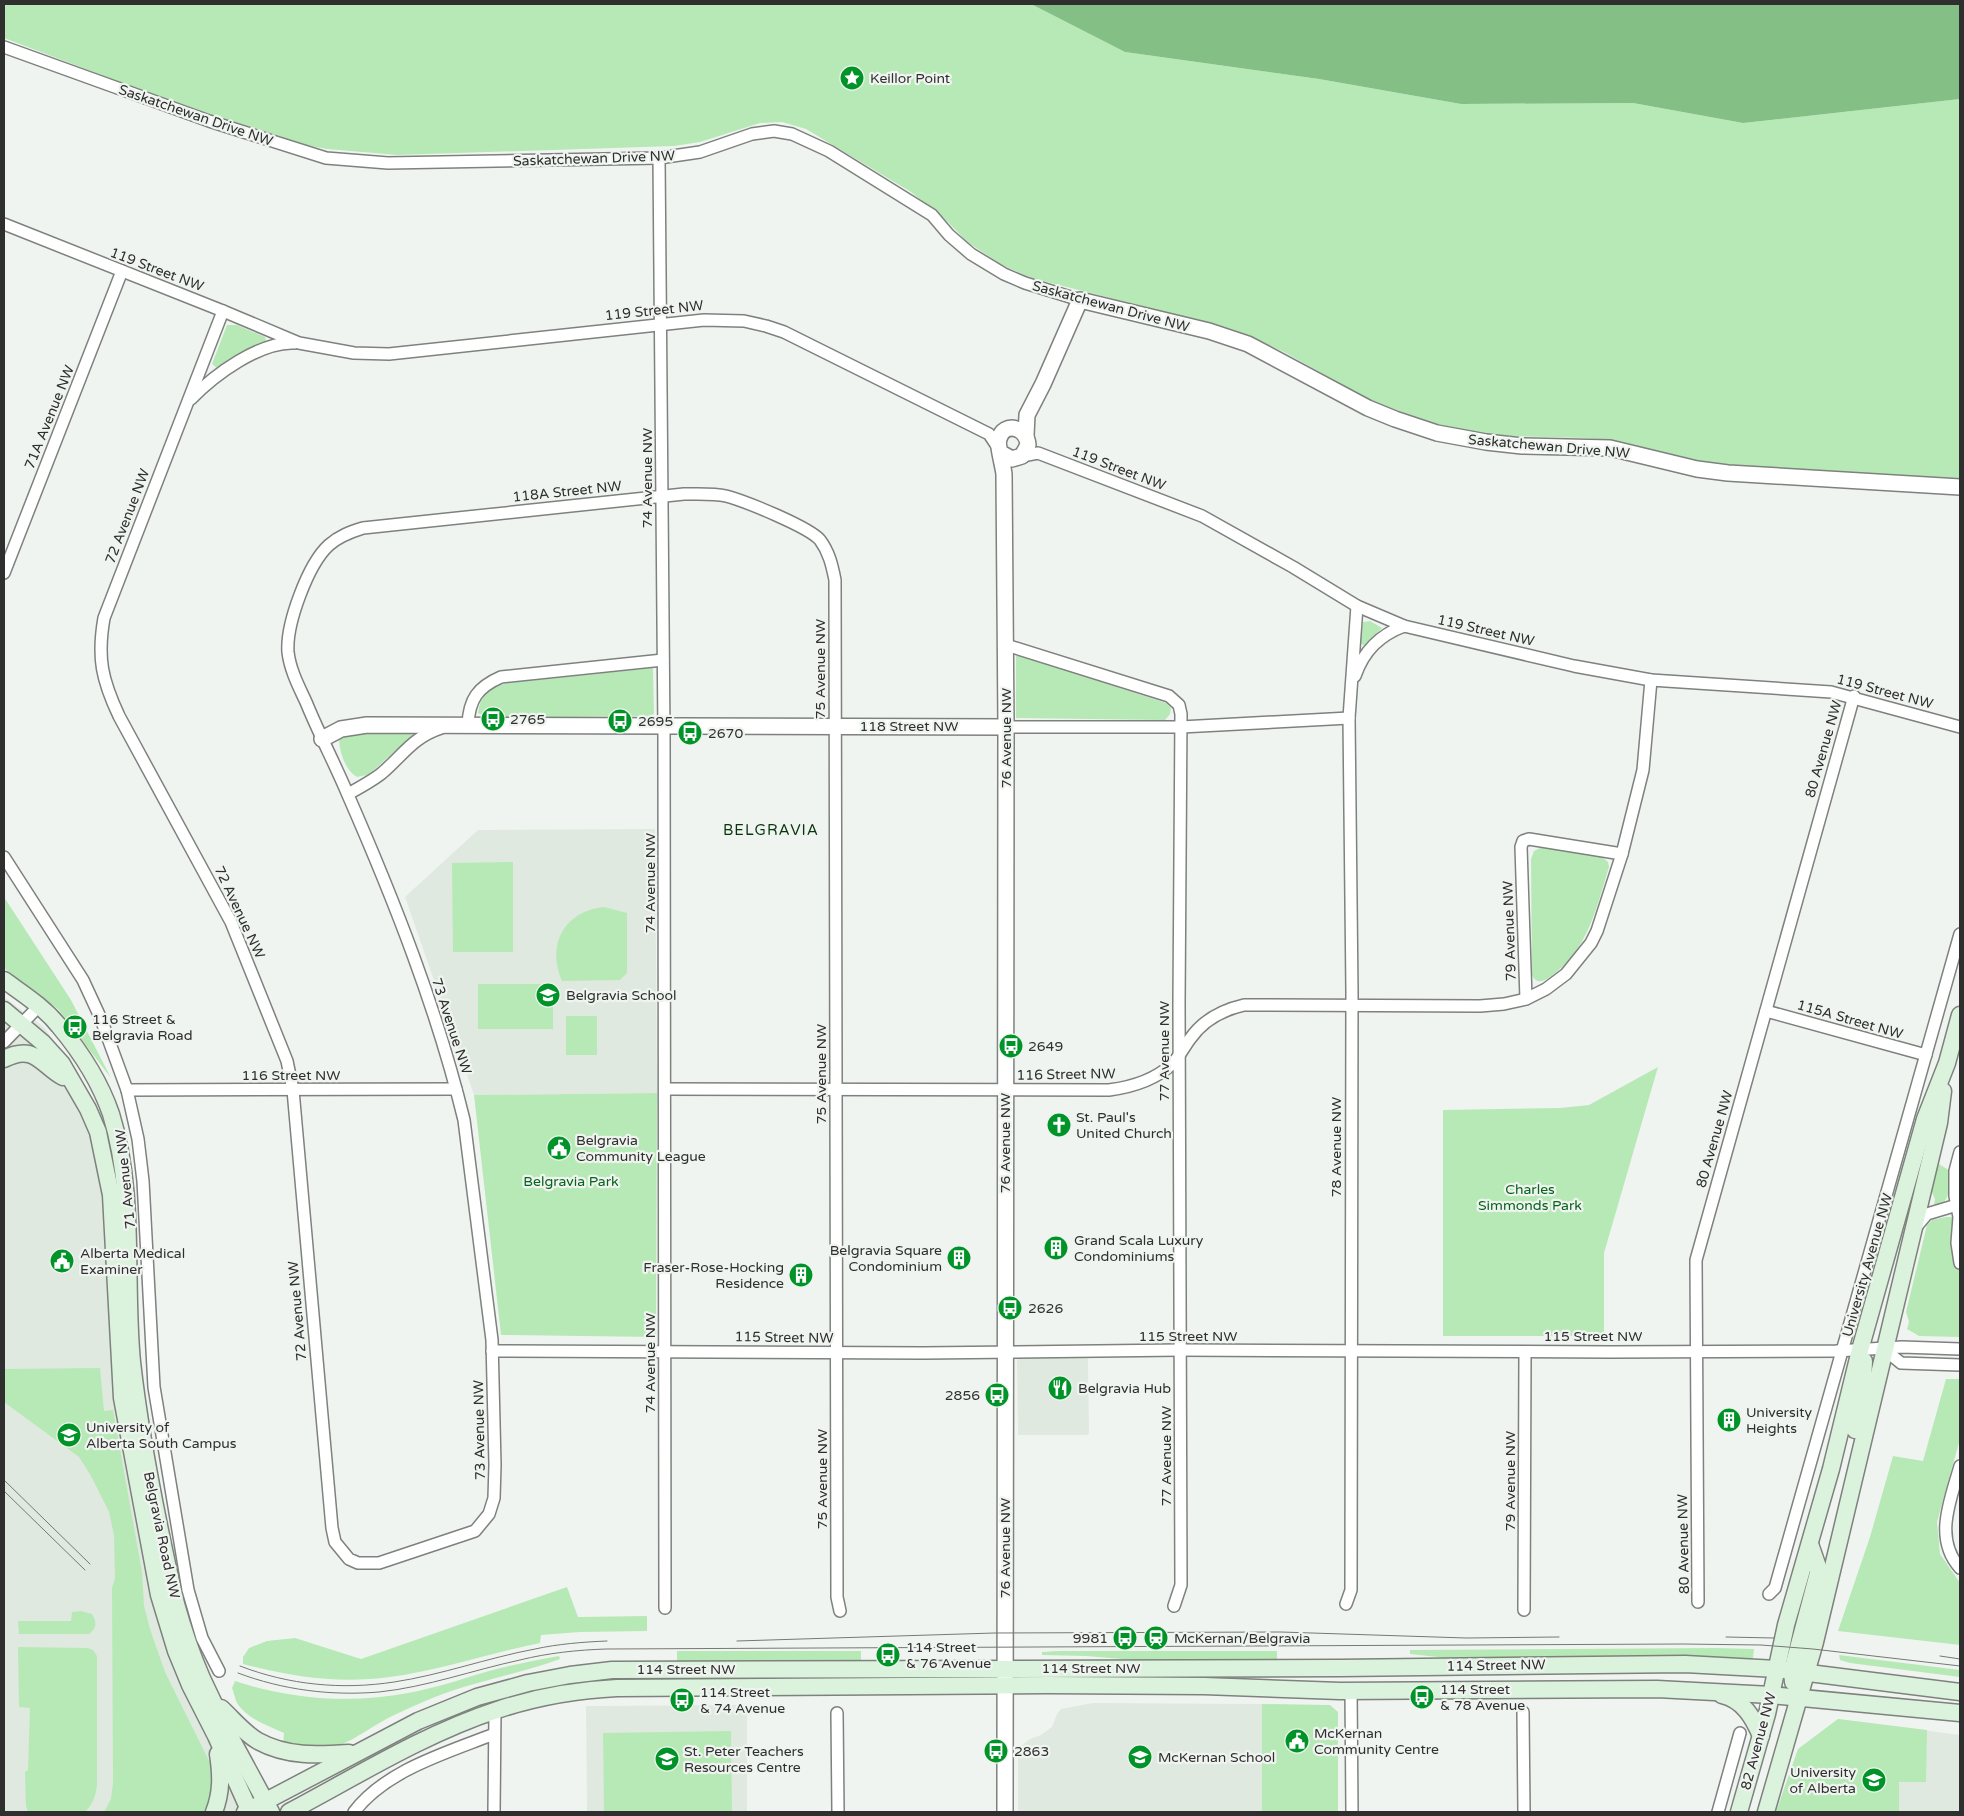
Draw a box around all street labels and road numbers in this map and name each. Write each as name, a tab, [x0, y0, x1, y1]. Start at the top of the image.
street label: Saskatchewan Drive NW	[116, 81, 275, 150]
street label: Saskatchewan Drive NW	[513, 147, 675, 170]
street label: 119 Street NW	[108, 244, 206, 295]
street label: Saskatchewan Drive NW	[1030, 277, 1191, 336]
street label: 119 Street NW	[604, 297, 704, 324]
street label: 71A Avenue NW	[21, 363, 78, 472]
street label: 74 Avenue NW	[639, 428, 656, 528]
street label: Saskatchewan Drive NW	[1467, 431, 1630, 462]
street label: 119 Street NW	[1070, 443, 1168, 494]
street label: 72 Avenue NW	[102, 466, 153, 566]
street label: 118A Street NW	[512, 477, 622, 506]
street label: 119 Street NW	[1436, 611, 1536, 650]
street label: 75 Avenue NW	[812, 619, 829, 719]
street label: 119 Street NW	[1835, 670, 1935, 713]
street label: 76 Avenue NW	[998, 688, 1015, 788]
street label: 80 Avenue NW	[1801, 699, 1845, 800]
street label: 118 Street NW	[859, 718, 959, 735]
street label: 74 Avenue NW	[642, 833, 659, 933]
street label: 72 Avenue NW	[211, 863, 268, 961]
street label: 79 Avenue NW	[1499, 881, 1520, 981]
street label: 73 Avenue NW	[428, 976, 475, 1077]
street label: 115A Street NW	[1795, 996, 1905, 1043]
street label: 77 Avenue NW	[1156, 1001, 1173, 1101]
street label: 75 Avenue NW	[813, 1024, 830, 1124]
street label: 116 Street NW	[1016, 1065, 1116, 1084]
street label: 116 Street NW	[241, 1067, 341, 1084]
street label: 80 Avenue NW	[1692, 1089, 1736, 1190]
street label: 76 Avenue NW	[997, 1093, 1014, 1193]
street label: 78 Avenue NW	[1328, 1097, 1345, 1197]
street label: 71 Avenue NW	[112, 1128, 139, 1230]
street label: University Avenue NW	[1839, 1191, 1896, 1339]
street label: 72 Avenue NW	[285, 1260, 310, 1362]
street label: 74 Avenue NW	[642, 1313, 659, 1413]
street label: 115 Street NW	[734, 1328, 834, 1347]
street label: 115 Street NW	[1138, 1328, 1238, 1345]
street label: 115 Street NW	[1543, 1328, 1643, 1345]
street label: 73 Avenue NW	[470, 1380, 489, 1480]
street label: 77 Avenue NW	[1158, 1406, 1175, 1506]
street label: 75 Avenue NW	[814, 1429, 831, 1529]
street label: 79 Avenue NW	[1502, 1431, 1519, 1531]
street label: Belgravia Road NW	[140, 1470, 183, 1600]
street label: 80 Avenue NW	[1674, 1494, 1693, 1594]
street label: 76 Avenue NW	[997, 1498, 1014, 1598]
street label: 114 Street NW	[1446, 1656, 1546, 1675]
street label: 114 Street NW	[1041, 1660, 1141, 1677]
street label: 114 Street NW	[636, 1661, 736, 1678]
street label: 82 Avenue NW	[1737, 1690, 1780, 1792]

